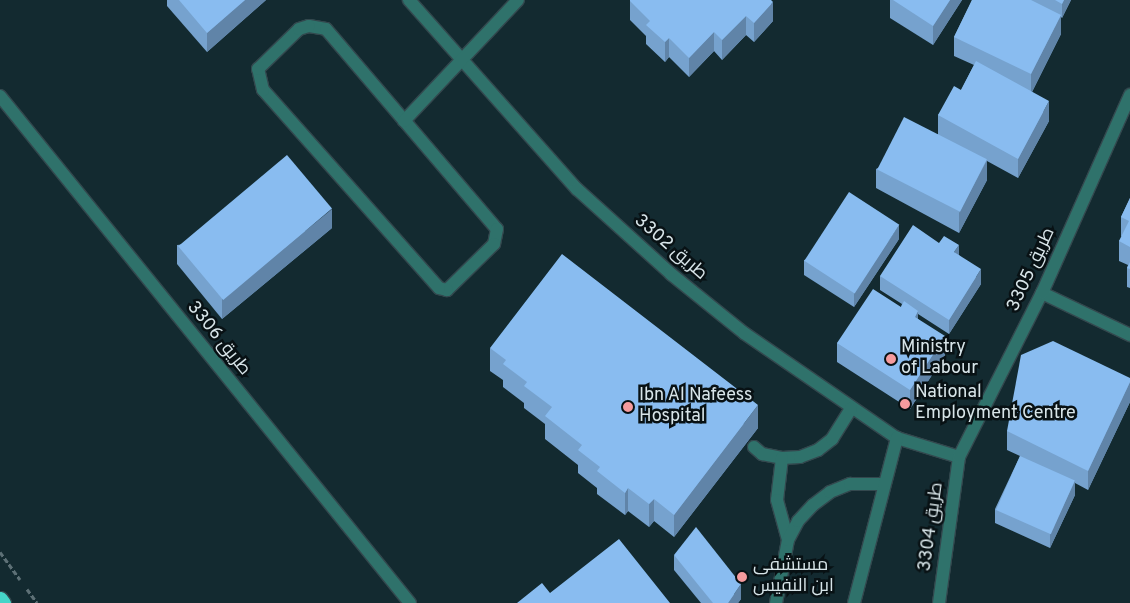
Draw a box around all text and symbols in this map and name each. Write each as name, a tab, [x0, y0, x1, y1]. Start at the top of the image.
street label: طريق 3302	[629, 211, 711, 285]
street label: طريق 3305	[1003, 225, 1061, 315]
street label: طريق 3306	[182, 298, 254, 380]
place label: Ministry of Labour	[901, 338, 978, 380]
marker: Ministry of Labour	[885, 353, 897, 365]
place label: National Employment Centre	[915, 383, 1076, 426]
place label: Ibn Al Nafeess Hospital	[639, 386, 753, 428]
marker: National Employment Centre	[899, 398, 911, 410]
marker: Ibn Al Nafeess Hospital	[621, 400, 635, 414]
street label: طريق 3304	[915, 481, 949, 573]
place label: مستشفى ابن النفيس	[753, 556, 834, 598]
marker: مستشفى ابن النفيس	[735, 570, 749, 584]

